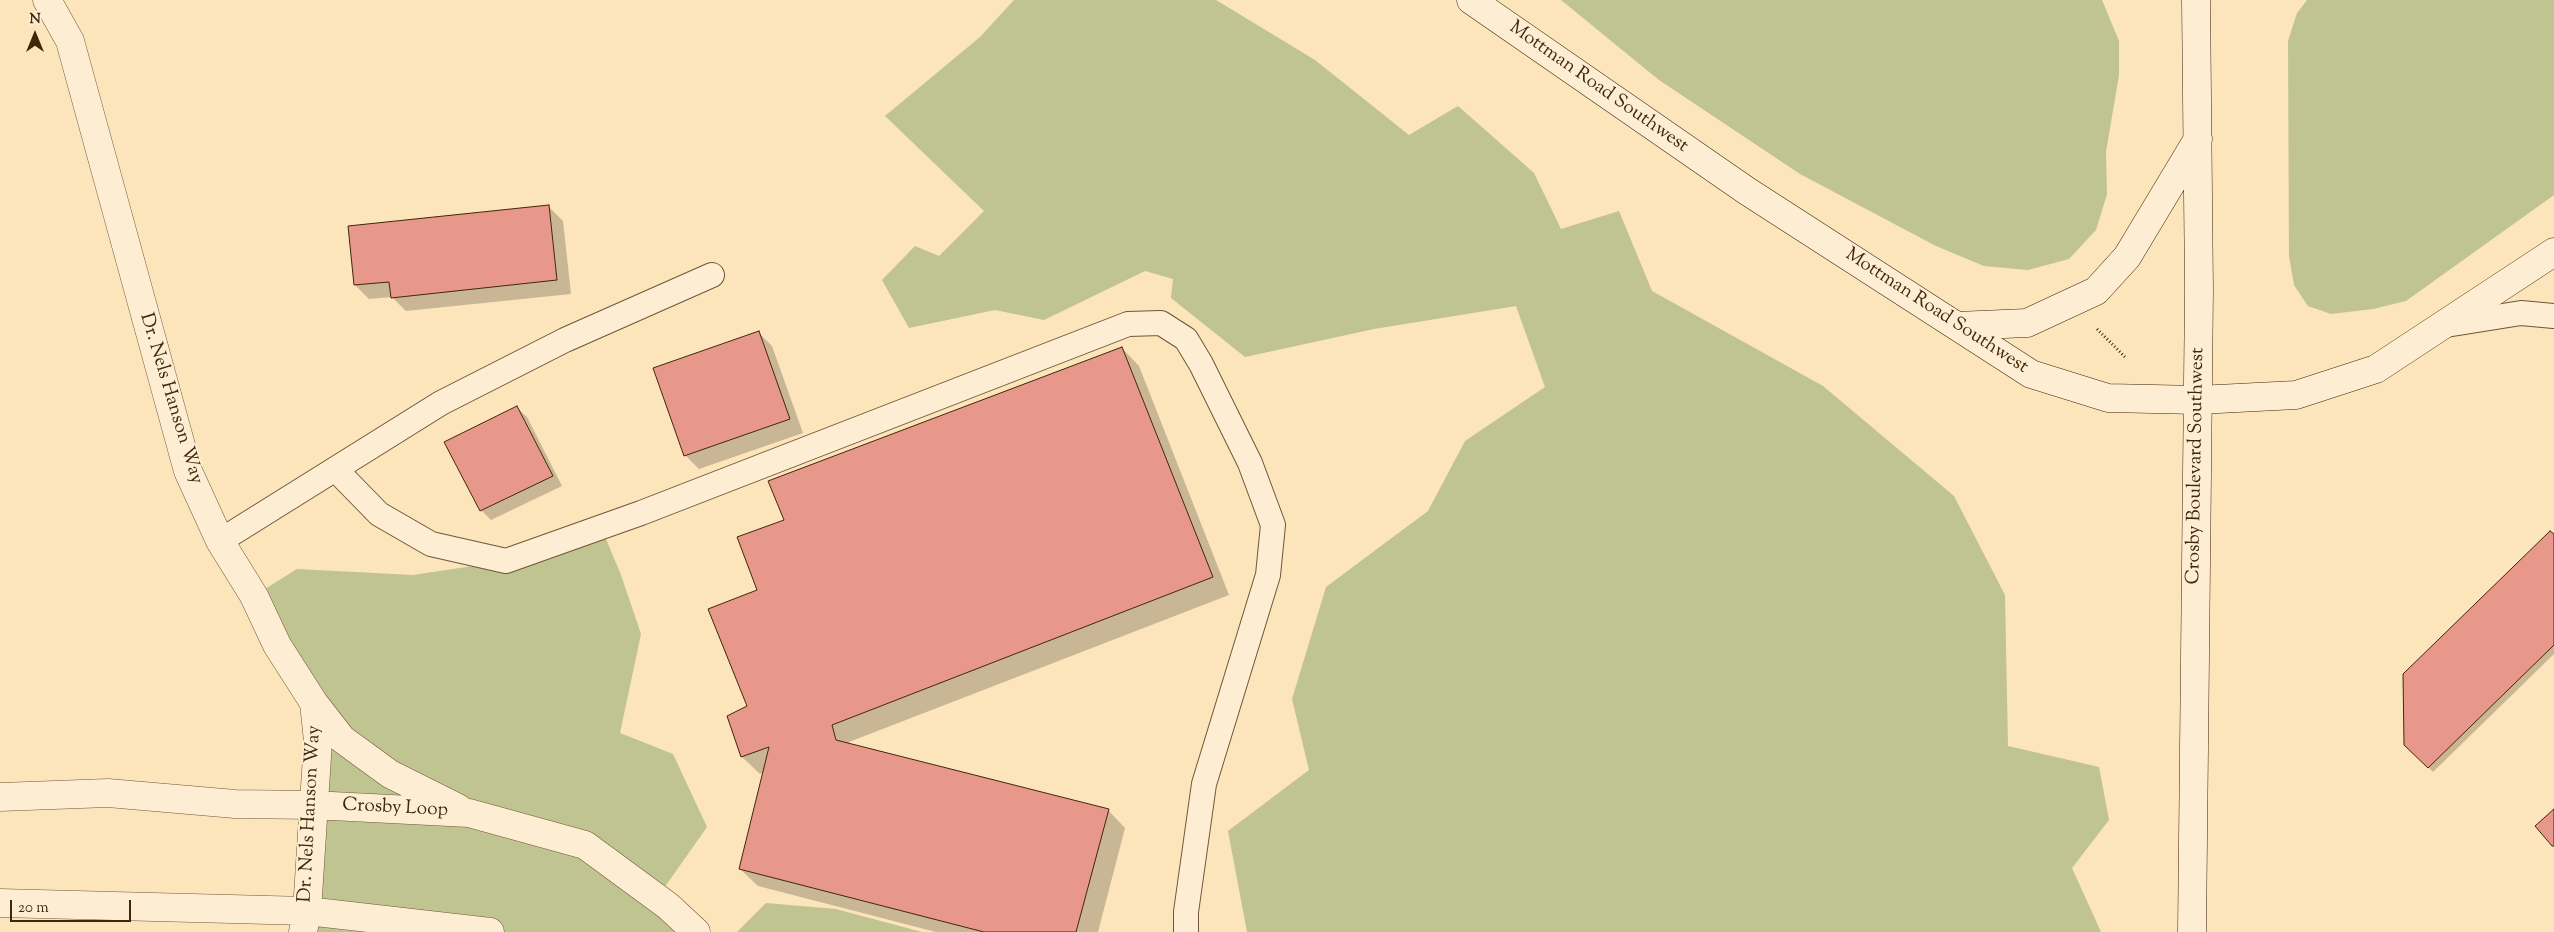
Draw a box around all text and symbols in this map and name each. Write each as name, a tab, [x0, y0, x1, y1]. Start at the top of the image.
north arrow	[10, 10, 60, 60]
text: N	[29, 10, 41, 30]
street label: Mottman Road Southwest	[1504, 17, 1692, 159]
street label: Mottman Road Southwest	[1840, 244, 2032, 380]
street label: Dr. Nels Hanson Way	[133, 311, 207, 487]
street label: Crosby Boulevard Southwest	[2184, 347, 2210, 585]
street label: Dr. Nels Hanson Way	[295, 725, 327, 903]
street label: Crosby Loop	[342, 795, 448, 823]
scale bar	[12, 890, 134, 922]
text: 20 m	[18, 898, 49, 919]

